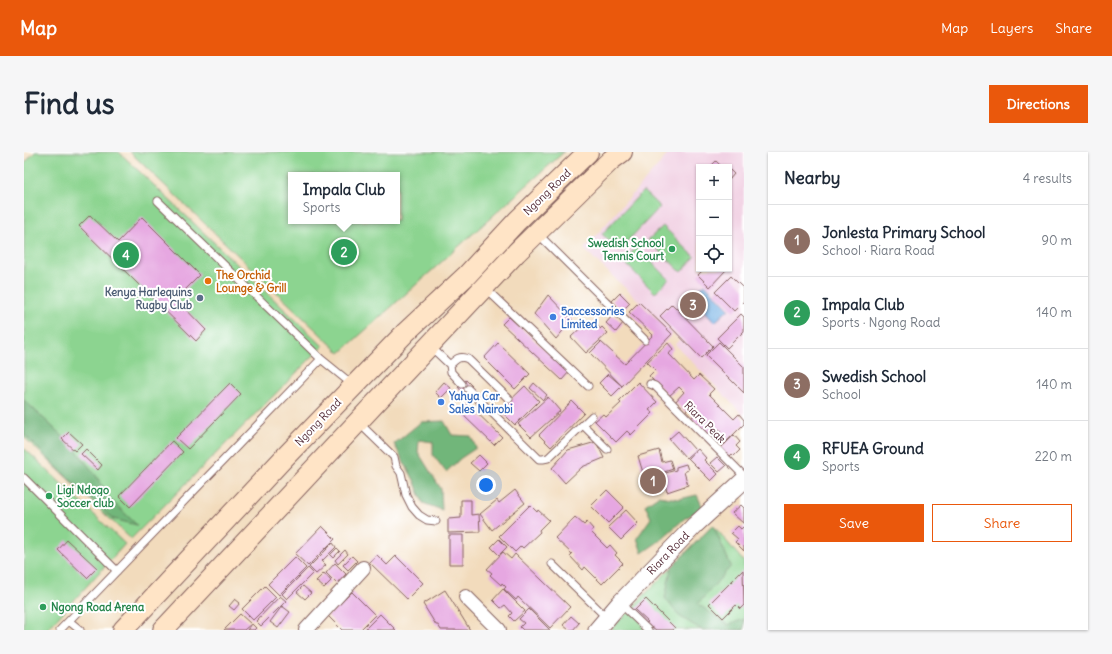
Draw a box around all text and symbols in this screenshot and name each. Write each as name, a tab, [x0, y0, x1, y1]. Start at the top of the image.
text: Map	[20, 16, 57, 40]
text: Map	[941, 19, 968, 37]
text: Layers	[990, 19, 1033, 37]
text: Share	[1055, 19, 1092, 37]
button: Directions	[989, 85, 1088, 123]
text: Find us	[24, 86, 115, 122]
map controls	[696, 164, 732, 272]
button: +	[696, 164, 732, 200]
street label: Ngong Road	[520, 165, 574, 218]
text: Nearby	[784, 167, 840, 189]
text: 4 results	[1023, 170, 1072, 187]
popup	[288, 172, 400, 224]
text: Impala Club	[303, 180, 385, 199]
text: Sports	[303, 199, 340, 216]
button: −	[696, 200, 732, 236]
text: Jonlesta Primary School	[822, 223, 985, 242]
text: 1	[794, 232, 800, 249]
text: 90 m	[1041, 232, 1072, 249]
place label: Swedish School Tennis Court	[588, 236, 664, 263]
button: locate	[696, 236, 732, 272]
pin: 2	[331, 237, 357, 267]
pin: 4	[113, 240, 139, 270]
text: School · Riara Road	[822, 242, 935, 259]
marker: Swedish School Tennis Court	[667, 244, 677, 254]
place label: The Orchid Lounge & Grill	[216, 268, 286, 296]
marker: The Orchid Lounge & Grill	[203, 276, 213, 286]
place label: Kenya Harlequins Rugby Club	[105, 285, 192, 313]
pin: 3	[680, 290, 706, 320]
marker: Kenya Harlequins Rugby Club	[195, 293, 205, 303]
text: Impala Club	[822, 295, 904, 314]
place label: 5accessories Limited	[561, 304, 624, 331]
text: 2	[793, 304, 801, 321]
text: 140 m	[1036, 304, 1072, 321]
marker: 5accessories Limited	[548, 312, 558, 322]
text: Sports · Ngong Road	[822, 314, 940, 331]
text: Swedish School	[822, 367, 926, 386]
text: 3	[793, 376, 801, 393]
text: 140 m	[1036, 376, 1072, 393]
text: School	[822, 386, 861, 403]
place label: Yahya Car Sales Nairobi	[448, 389, 513, 416]
street label: Ngong Road	[292, 395, 345, 449]
marker: Yahya Car Sales Nairobi	[436, 397, 446, 407]
street label: Riara Peak	[681, 398, 729, 446]
text: RFUEA Ground	[822, 439, 924, 458]
text: 4	[793, 448, 801, 465]
text: 220 m	[1035, 448, 1072, 465]
text: Sports	[822, 458, 860, 475]
pin: 1	[640, 466, 666, 496]
your location	[476, 475, 496, 495]
place label: Ligi Ndogo Soccer club	[57, 483, 114, 510]
marker: Ligi Ndogo Soccer club	[44, 491, 54, 501]
button: Save	[784, 504, 924, 542]
button: Share	[932, 504, 1072, 542]
street label: Riara Road	[644, 528, 692, 578]
place label: Ngong Road Arena	[51, 600, 145, 615]
marker: Ngong Road Arena	[38, 602, 48, 612]

